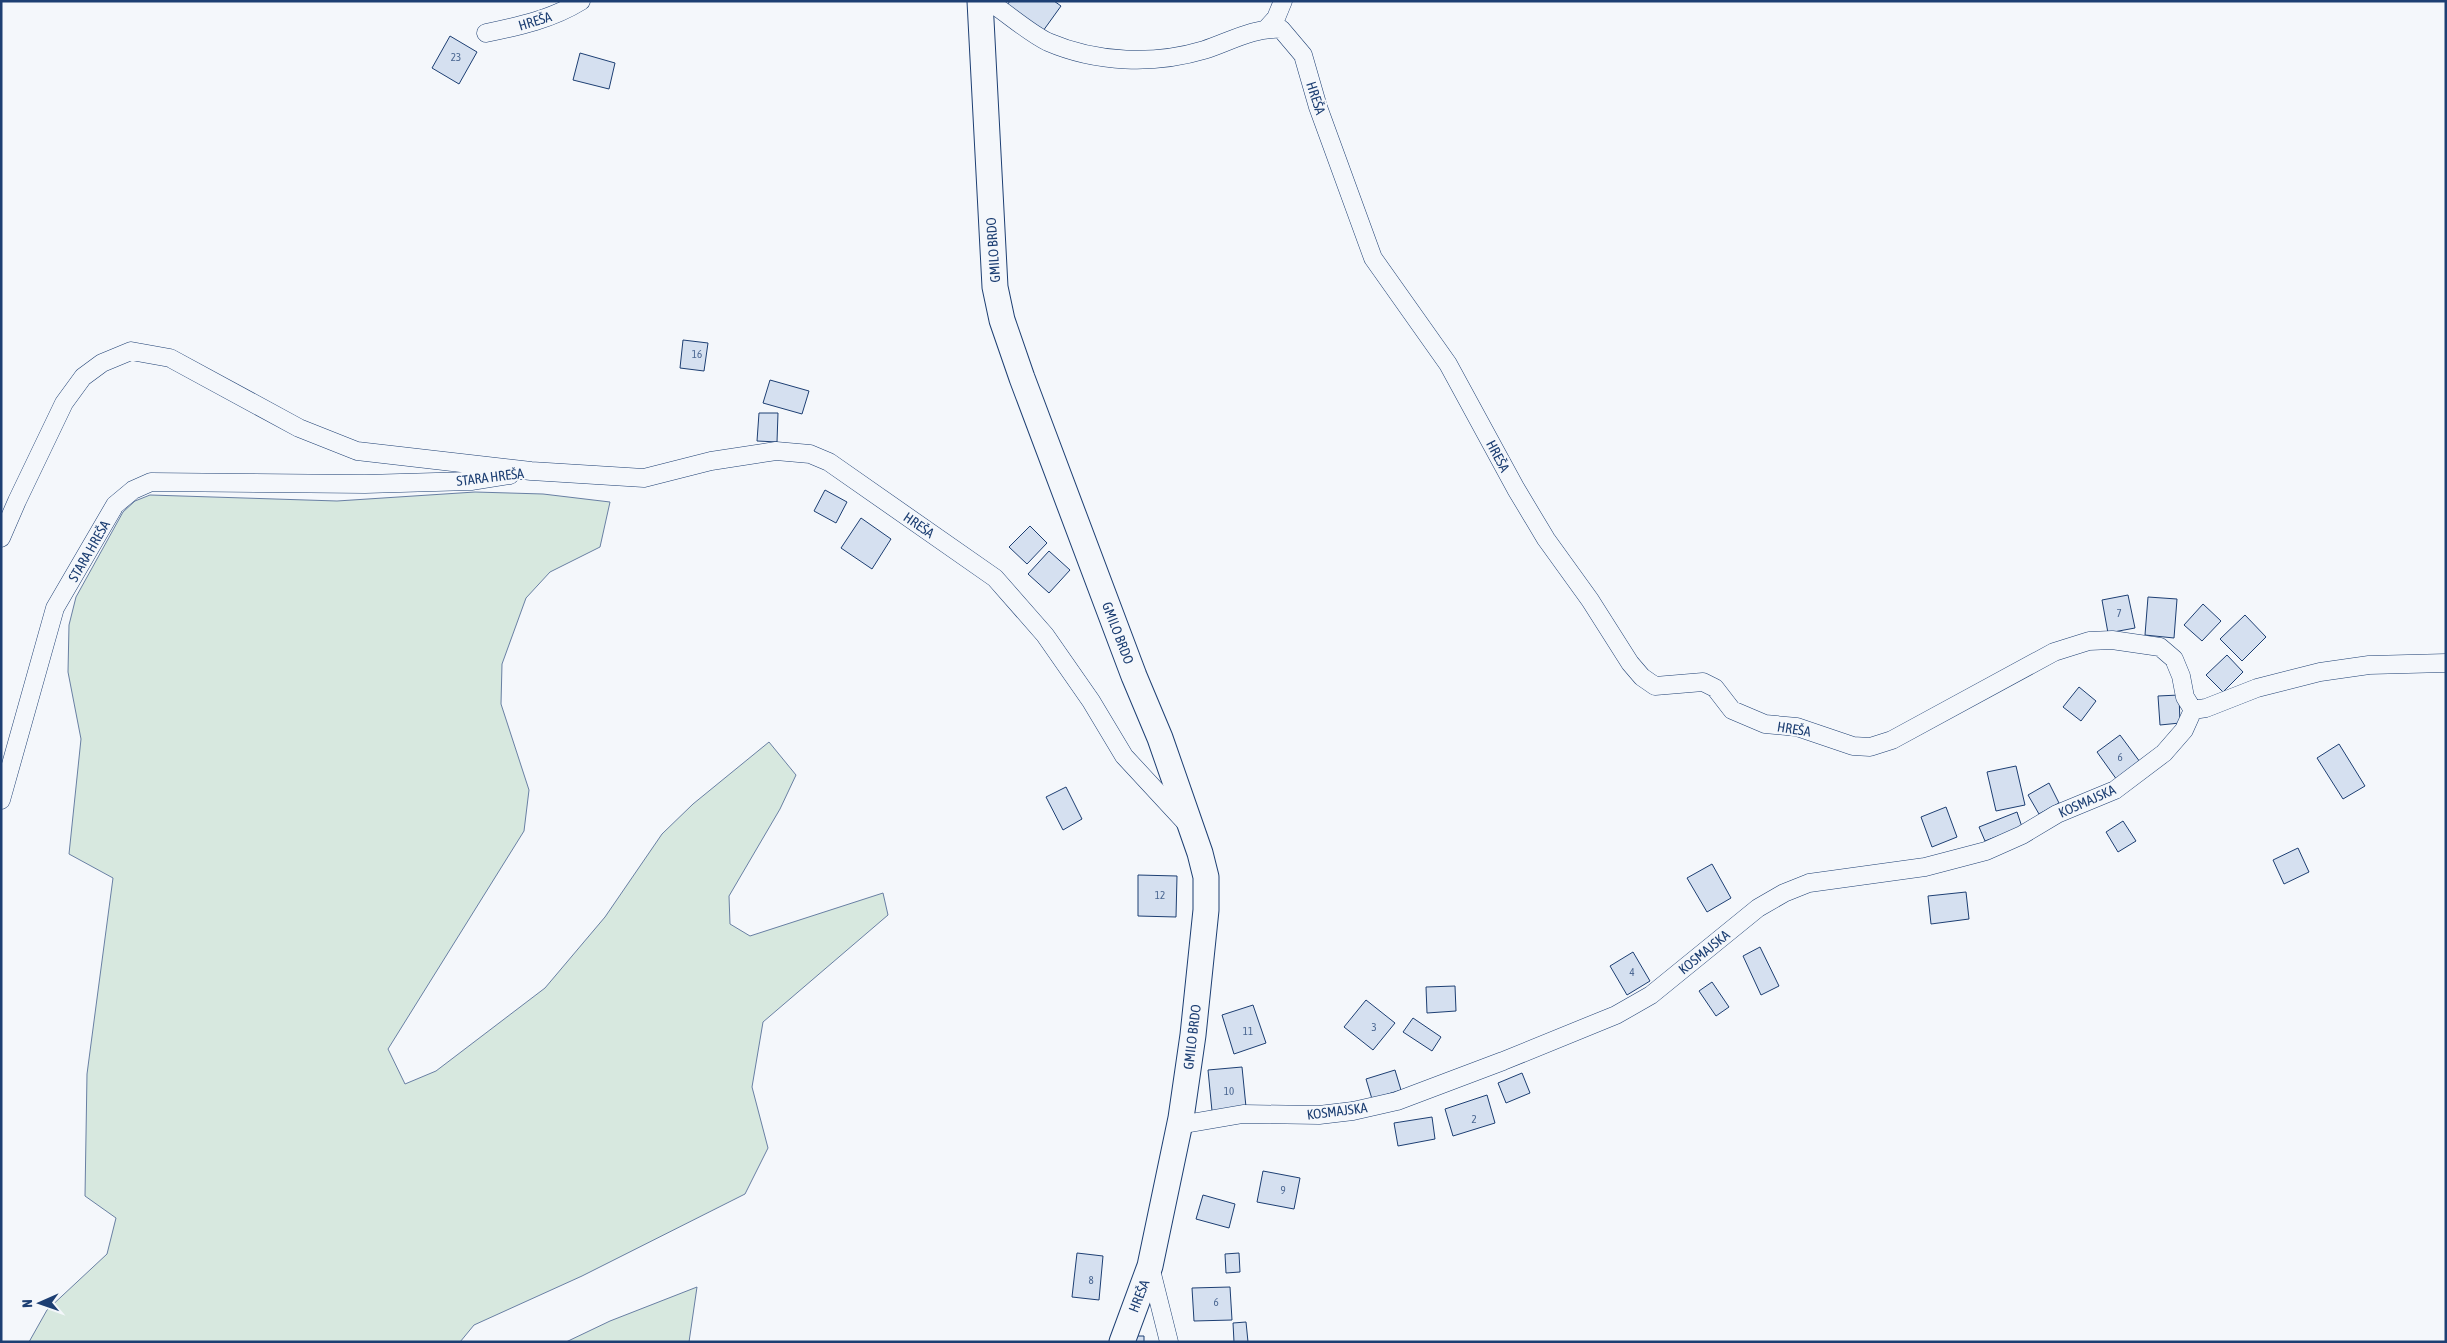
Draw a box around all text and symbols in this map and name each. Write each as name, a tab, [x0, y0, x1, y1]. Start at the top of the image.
street label: HREŠA	[516, 8, 554, 34]
house number: 23	[451, 51, 461, 63]
street label: HREŠA	[1303, 79, 1329, 117]
street label: GMILO BRDO	[983, 217, 1003, 283]
house number: 16	[692, 348, 702, 360]
street label: HREŠA	[1483, 437, 1513, 475]
street label: STARA HREŠA	[455, 465, 525, 489]
street label: HREŠA	[901, 509, 938, 541]
street label: STARA HREŠA	[65, 517, 113, 584]
street label: GMILO BRDO	[1099, 600, 1137, 666]
house number: 7	[2116, 607, 2122, 619]
street label: HREŠA	[1776, 718, 1812, 740]
house number: 6	[2117, 751, 2123, 763]
street label: KOSMAJSKA	[2056, 781, 2118, 821]
house number: 12	[1155, 889, 1165, 901]
street label: KOSMAJSKA	[1675, 927, 1733, 977]
house number: 4	[1629, 966, 1635, 978]
street label: GMILO BRDO	[1180, 1004, 1204, 1070]
house number: 3	[1371, 1021, 1377, 1033]
house number: 11	[1243, 1025, 1253, 1037]
house number: 10	[1224, 1085, 1234, 1097]
street label: KOSMAJSKA	[1306, 1099, 1368, 1123]
house number: 2	[1471, 1113, 1477, 1125]
house number: 9	[1280, 1184, 1286, 1196]
house number: 8	[1088, 1274, 1094, 1286]
street label: HREŠA	[1125, 1277, 1153, 1315]
north arrow	[15, 1278, 65, 1328]
house number: 6	[1213, 1296, 1219, 1308]
text: N	[19, 1299, 35, 1308]

